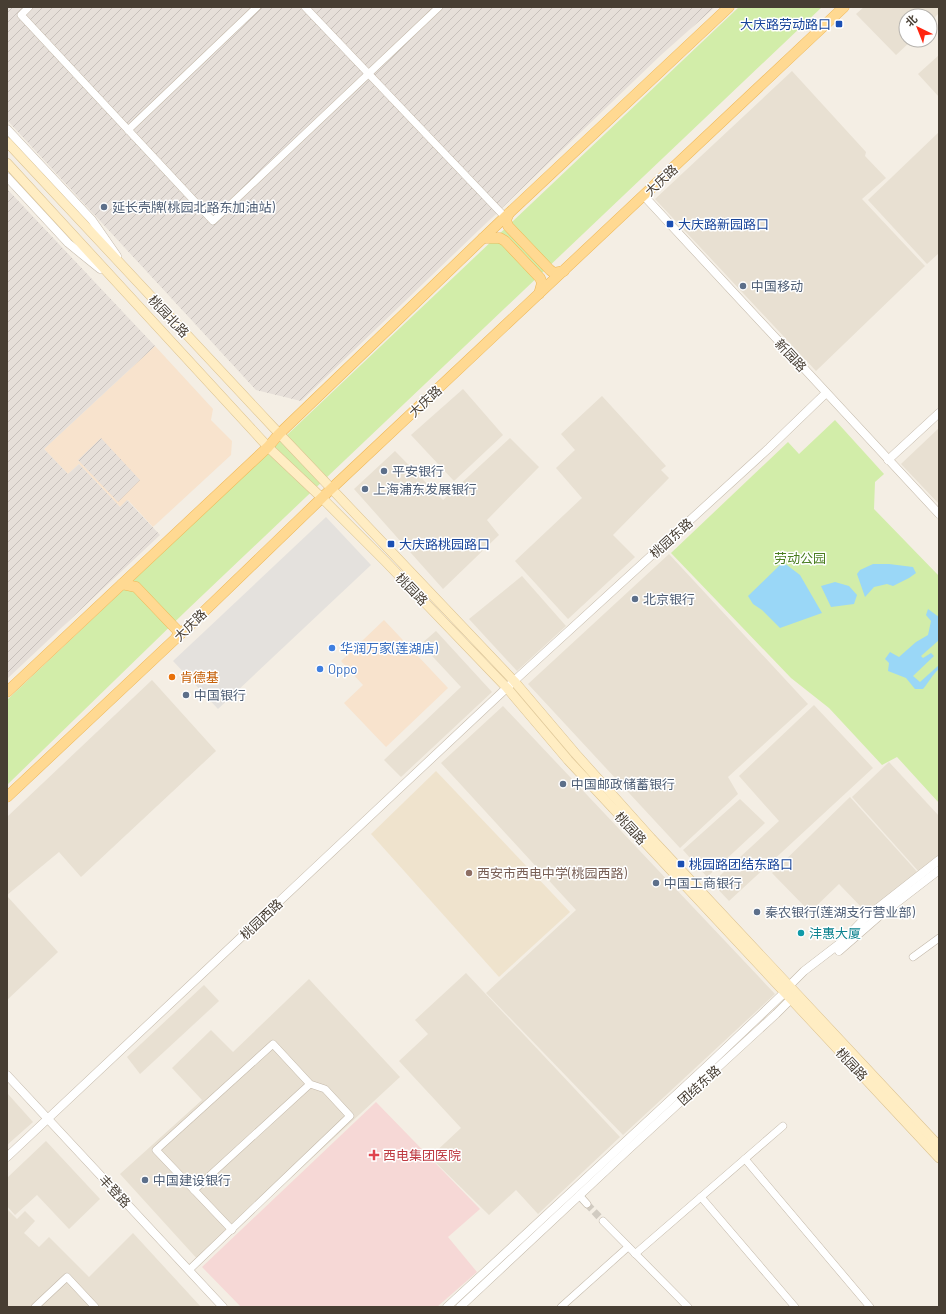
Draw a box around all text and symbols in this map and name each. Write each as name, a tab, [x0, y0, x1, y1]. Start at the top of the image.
north arrow	[898, 8, 938, 48]
text: 北	[902, 12, 919, 29]
place label: 大庆路劳动路口	[740, 16, 831, 32]
marker: 大庆路劳动路口	[834, 19, 844, 29]
street label: 大庆路	[641, 161, 681, 199]
place label: 延长壳牌(桃园北路东加油站)	[112, 199, 275, 215]
marker: 延长壳牌(桃园北路东加油站)	[99, 202, 109, 212]
place label: 大庆路新园路口	[678, 216, 769, 232]
marker: 大庆路新园路口	[665, 219, 675, 229]
place label: 中国移动	[751, 278, 803, 294]
marker: 中国移动	[738, 281, 748, 291]
street label: 桃园北路	[145, 292, 193, 340]
street label: 新园路	[772, 335, 810, 375]
street label: 大庆路	[405, 382, 445, 420]
place label: 平安银行	[392, 463, 444, 479]
marker: 平安银行	[379, 466, 389, 476]
place label: 上海浦东发展银行	[373, 481, 477, 497]
marker: 上海浦东发展银行	[360, 484, 370, 494]
street label: 桃园东路	[646, 515, 696, 561]
place label: 大庆路桃园路口	[399, 536, 490, 552]
marker: 大庆路桃园路口	[386, 539, 396, 549]
park label: 劳动公园	[774, 550, 826, 566]
street label: 桃园路	[393, 569, 431, 609]
place label: 北京银行	[643, 591, 695, 607]
marker: 北京银行	[630, 594, 640, 604]
street label: 大庆路	[170, 606, 210, 644]
place label: 华润万家(莲湖店)	[340, 640, 438, 656]
marker: 华润万家(莲湖店)	[327, 643, 337, 653]
place label: Oppo	[328, 661, 357, 677]
marker: Oppo	[315, 664, 325, 674]
place label: 肯德基	[180, 669, 219, 685]
marker: 肯德基	[167, 672, 177, 682]
place label: 中国银行	[194, 687, 246, 703]
marker: 中国银行	[181, 690, 191, 700]
place label: 中国邮政储蓄银行	[571, 776, 675, 792]
marker: 中国邮政储蓄银行	[558, 779, 568, 789]
street label: 桃园路	[612, 808, 650, 848]
place label: 桃园路团结东路口	[689, 856, 793, 872]
marker: 桃园路团结东路口	[676, 859, 686, 869]
place label: 西安市西电中学(桃园西路)	[477, 865, 627, 881]
marker: 西安市西电中学(桃园西路)	[464, 868, 474, 878]
place label: 中国工商银行	[664, 875, 742, 891]
marker: 中国工商银行	[651, 878, 661, 888]
street label: 桃园西路	[237, 895, 285, 943]
place label: 秦农银行(莲湖支行营业部)	[765, 904, 915, 920]
marker: 秦农银行(莲湖支行营业部)	[752, 907, 762, 917]
place label: 沣惠大厦	[809, 925, 861, 941]
marker: 沣惠大厦	[796, 928, 806, 938]
street label: 桃园路	[833, 1044, 871, 1084]
street label: 团结东路	[674, 1062, 724, 1108]
place label: 西电集团医院	[383, 1147, 461, 1163]
marker: 西电集团医院	[368, 1149, 380, 1161]
street label: 丰登路	[96, 1171, 134, 1211]
place label: 中国建设银行	[153, 1172, 231, 1188]
marker: 中国建设银行	[140, 1175, 150, 1185]

